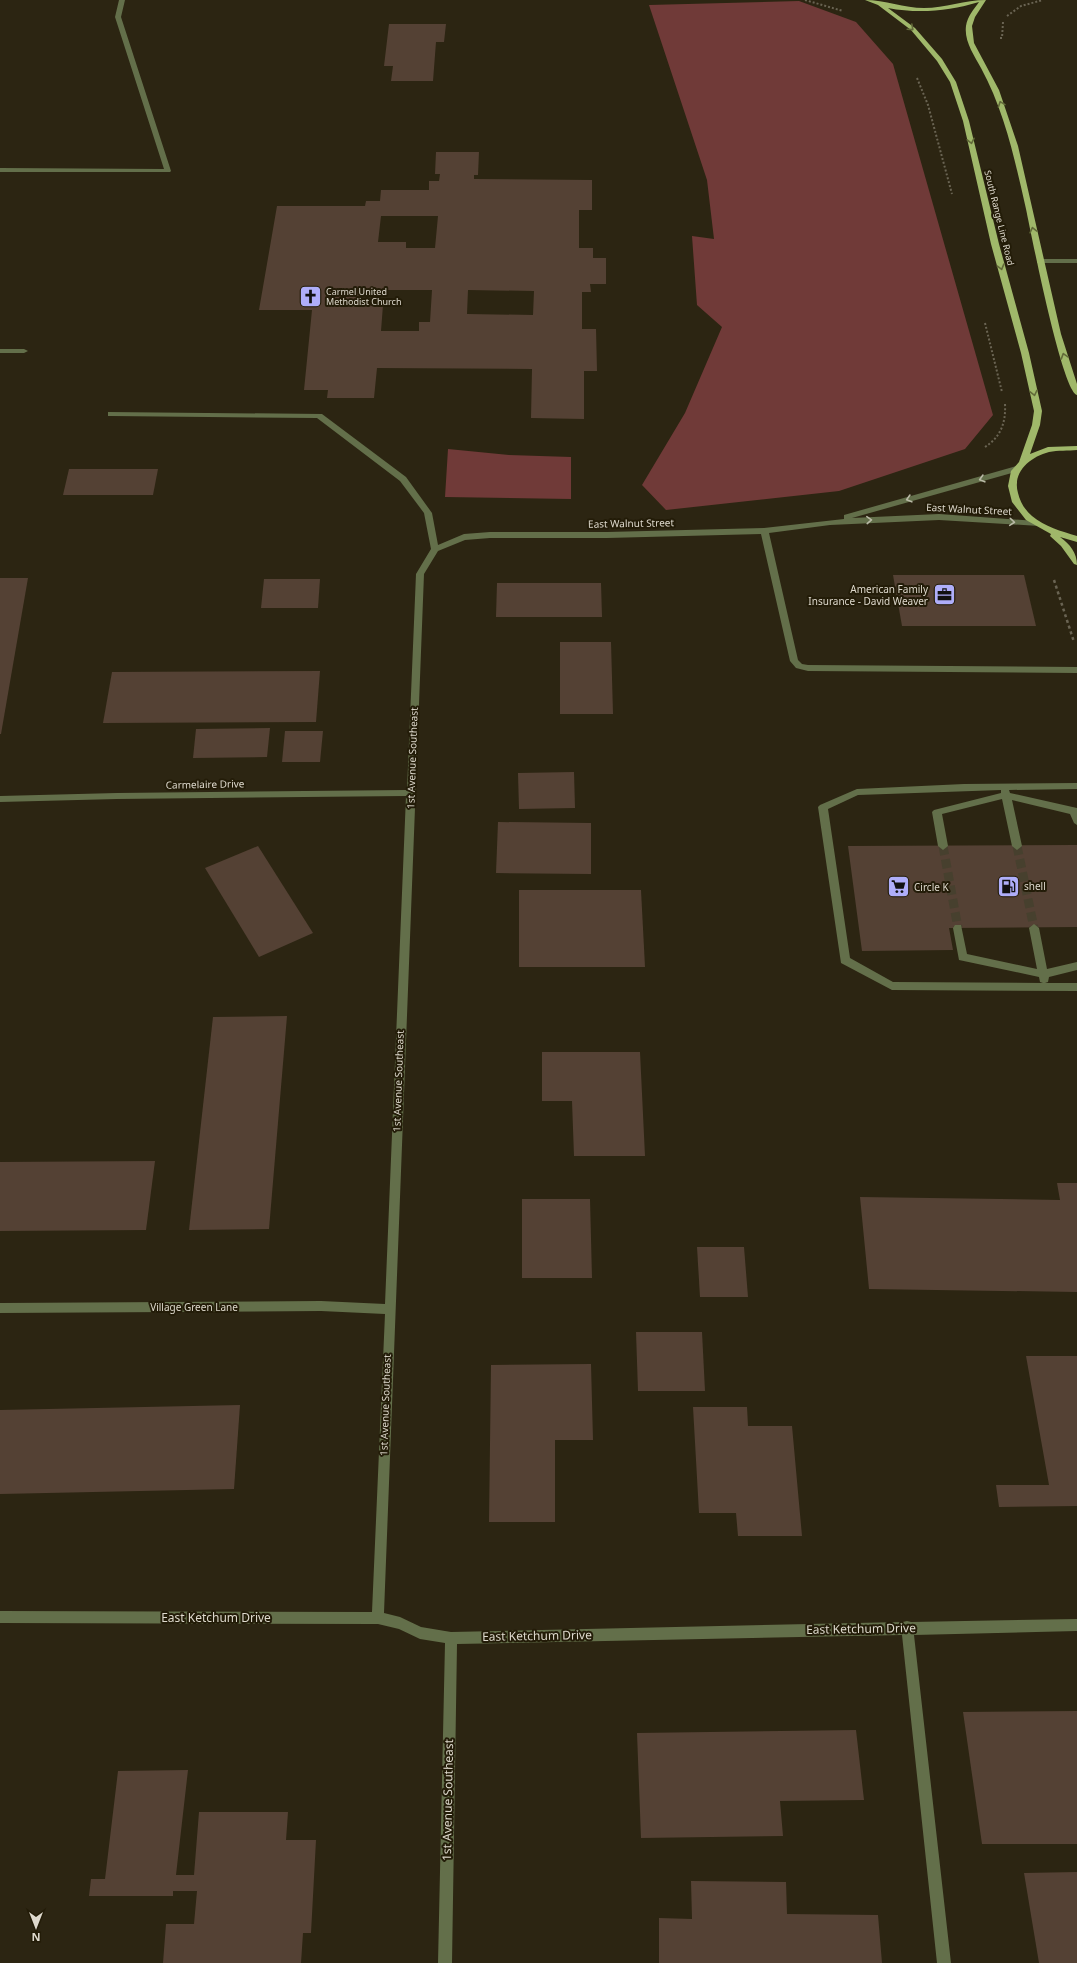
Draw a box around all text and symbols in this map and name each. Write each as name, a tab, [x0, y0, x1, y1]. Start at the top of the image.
one-way arrow	[907, 23, 914, 30]
one-way arrow	[998, 101, 1006, 108]
one-way arrow	[966, 138, 974, 144]
street label: South Range Line Road	[981, 169, 1018, 267]
one-way arrow	[1029, 227, 1038, 234]
one-way arrow	[996, 263, 1005, 270]
church icon: Carmel United Methodist Church	[298, 284, 324, 310]
place label: Carmel United Methodist Church	[326, 285, 401, 308]
one-way arrow	[1060, 353, 1069, 360]
one-way arrow	[1030, 390, 1038, 396]
one-way arrow	[978, 474, 985, 483]
one-way arrow	[906, 494, 913, 503]
street label: East Walnut Street	[926, 500, 1013, 518]
street label: East Walnut Street	[588, 515, 674, 531]
one-way arrow	[866, 516, 872, 525]
one-way arrow	[1009, 518, 1015, 527]
place label: American Family Insurance - David Weaver	[808, 582, 929, 608]
office icon: American Family Insurance - David Weaver	[931, 582, 957, 608]
street label: 1st Avenue Southeast	[403, 707, 421, 809]
street label: Carmelaire Drive	[166, 776, 245, 792]
fuel station icon: shell	[996, 873, 1022, 899]
supermarket icon: Circle K	[885, 874, 911, 900]
place label: shell	[1024, 879, 1046, 893]
place label: Circle K	[914, 880, 949, 894]
street label: 1st Avenue Southeast	[389, 1030, 407, 1132]
street label: Village Green Lane	[150, 1300, 238, 1314]
street label: 1st Avenue Southeast	[376, 1354, 394, 1456]
street label: East Ketchum Drive	[161, 1609, 271, 1626]
street label: East Ketchum Drive	[806, 1619, 916, 1638]
street label: East Ketchum Drive	[482, 1626, 592, 1645]
street label: 1st Avenue Southeast	[438, 1738, 457, 1861]
north arrow	[16, 1907, 56, 1947]
text: N	[32, 1930, 40, 1945]

